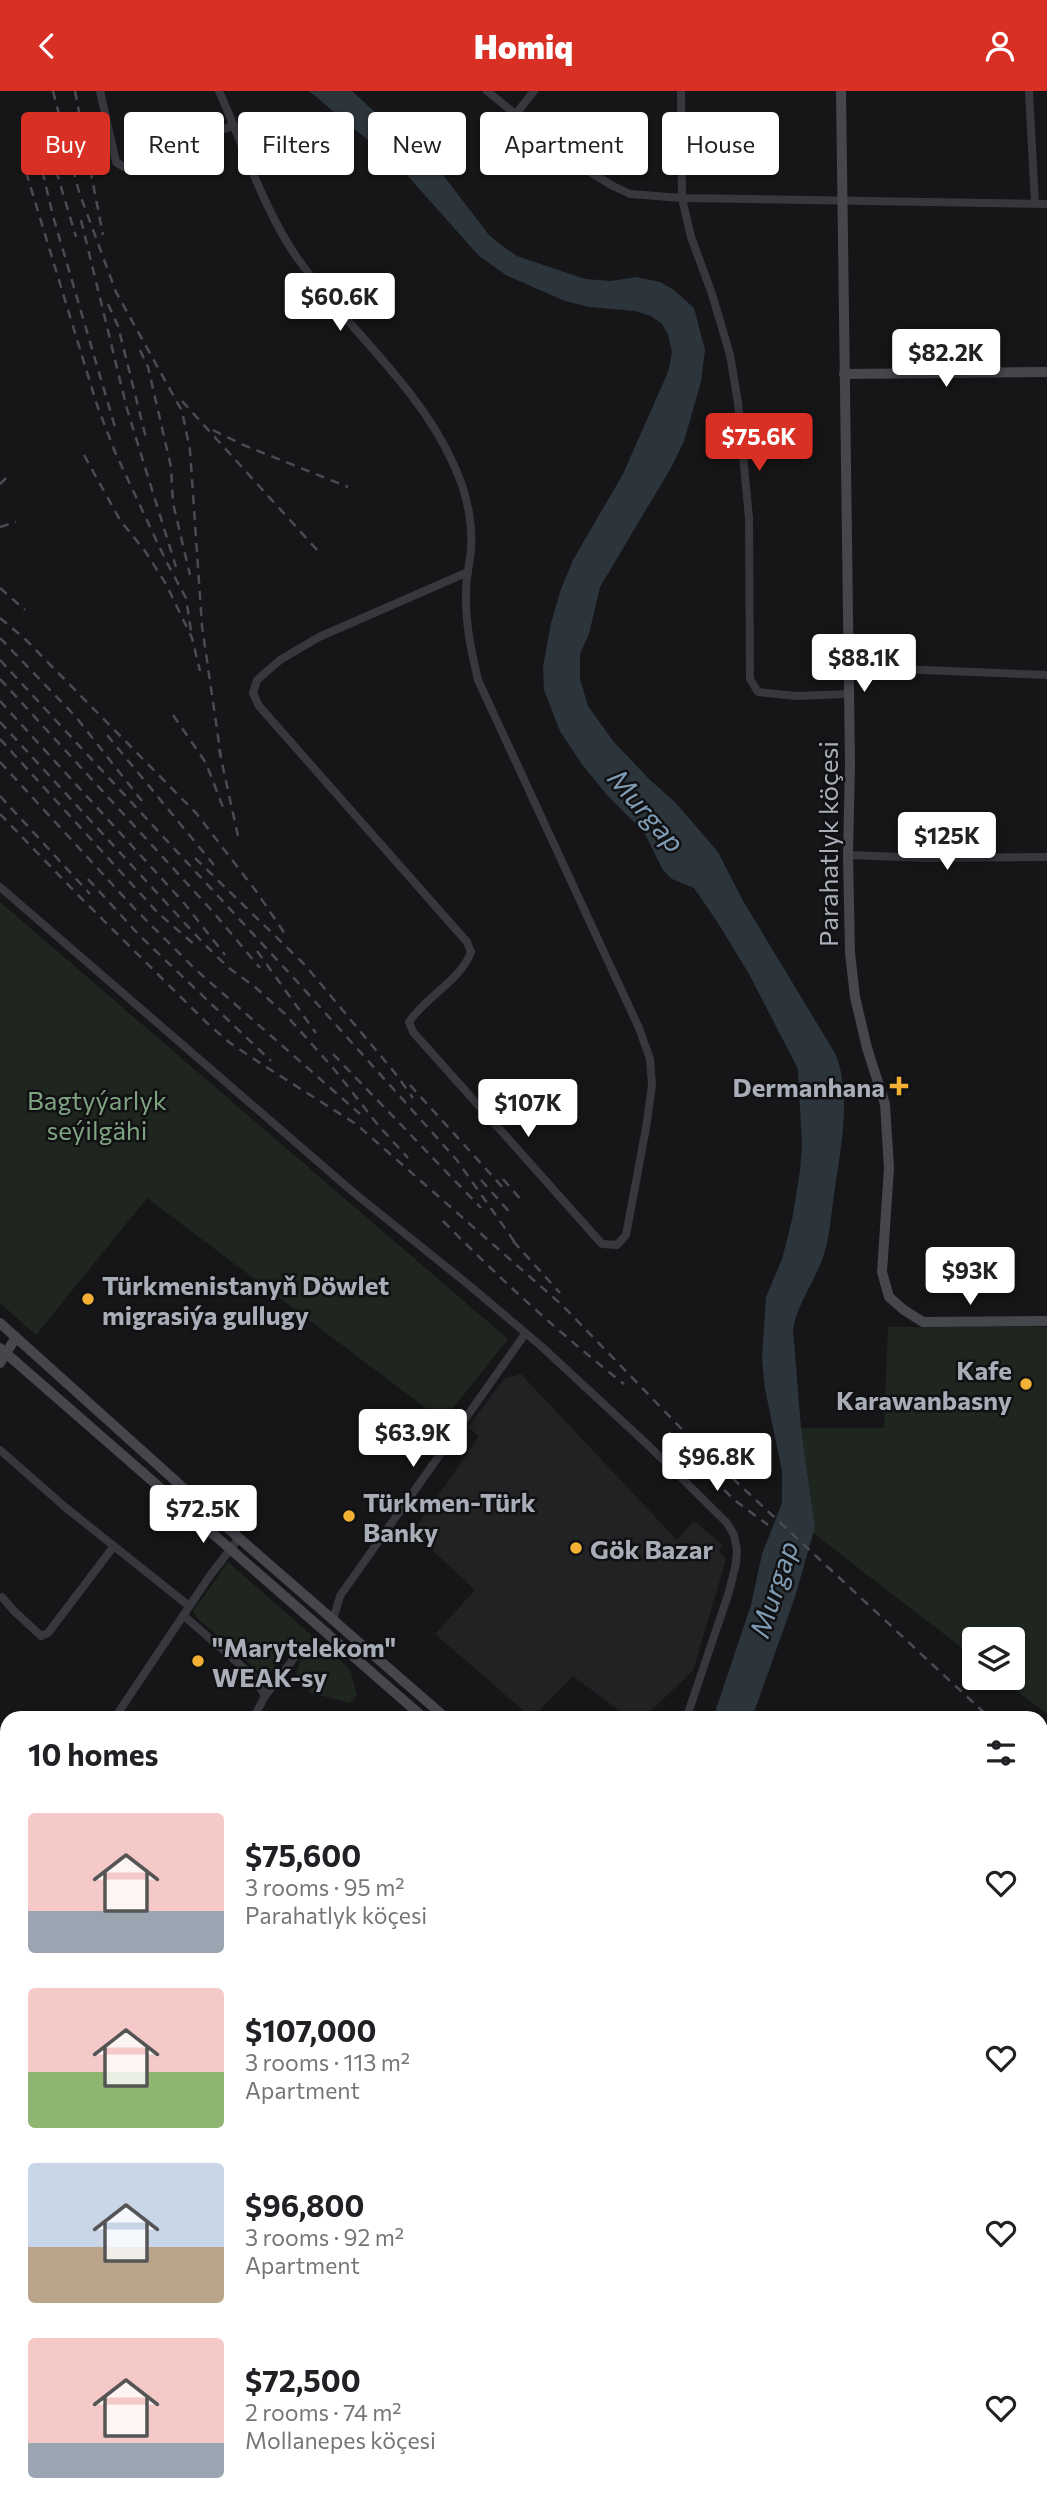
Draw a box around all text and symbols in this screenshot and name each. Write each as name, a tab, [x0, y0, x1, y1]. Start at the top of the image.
text: Homiq	[474, 26, 573, 66]
icon: back	[28, 27, 66, 65]
icon: person	[981, 27, 1019, 65]
chip: Buy	[21, 112, 110, 175]
chip: Rent	[124, 112, 224, 175]
chip: Filters	[238, 112, 354, 175]
chip: New	[368, 112, 466, 175]
chip: Apartment	[480, 112, 648, 175]
chip: House	[662, 112, 779, 175]
pin: $60.6K	[283, 273, 397, 333]
text: $60.6K	[301, 282, 379, 310]
pin: $82.2K	[889, 329, 1003, 389]
text: $82.2K	[908, 338, 984, 366]
pin: $75.6K	[702, 413, 816, 473]
text: $75.6K	[722, 422, 796, 450]
pin: $88.1K	[807, 635, 921, 694]
text: $88.1K	[828, 643, 900, 671]
street label: Parahatlyk köçesi	[812, 741, 843, 947]
water label: Murgap	[601, 761, 693, 859]
pin: $125K	[898, 813, 996, 872]
text: $125K	[914, 821, 980, 849]
place label: Dermanhana	[733, 1071, 885, 1102]
marker: Dermanhana	[891, 1078, 907, 1094]
pin: $107K	[479, 1079, 577, 1139]
park label: Bagtyýarlyk seýilgähi	[27, 1084, 167, 1145]
text: $107K	[494, 1088, 562, 1116]
pin: $93K	[929, 1247, 1011, 1307]
text: $93K	[942, 1256, 998, 1284]
place label: Türkmenistanyň Döwlet migrasiýa gullugy	[102, 1269, 389, 1330]
marker: Türkmenistanyň Döwlet migrasiýa gullugy	[80, 1291, 96, 1307]
place label: Kafe Karawanbasny	[836, 1354, 1012, 1415]
marker: Kafe Karawanbasny	[1018, 1376, 1034, 1392]
pin: $63.9K	[356, 1409, 470, 1469]
text: $63.9K	[375, 1418, 451, 1446]
pin: $96.8K	[660, 1433, 774, 1493]
text: $96.8K	[678, 1442, 756, 1470]
pin: $72.5K	[146, 1485, 260, 1545]
place label: Türkmen-Türk Banky	[363, 1486, 536, 1547]
text: $72.5K	[166, 1494, 240, 1522]
marker: Türkmen-Türk Banky	[341, 1508, 357, 1524]
place label: Gök Bazar	[590, 1533, 713, 1564]
water label: Murgap	[741, 1536, 805, 1642]
marker: Gök Bazar	[568, 1540, 584, 1556]
map controls	[962, 1627, 1025, 1690]
button: layers	[962, 1627, 1025, 1690]
place label: "Marytelekom" WEAK-sy	[212, 1631, 396, 1692]
marker: "Marytelekom" WEAK-sy	[190, 1653, 206, 1669]
icon: filters	[982, 1734, 1020, 1772]
text: 10 homes	[28, 1735, 158, 1772]
text: $75,600	[245, 1836, 361, 1873]
icon: home	[84, 1841, 168, 1925]
icon: heart	[982, 1864, 1020, 1902]
text: 3 rooms · 95 m²	[245, 1873, 404, 1901]
text: Parahatlyk köçesi	[245, 1901, 427, 1929]
text: $107,000	[245, 2011, 376, 2048]
icon: home	[84, 2016, 168, 2100]
icon: heart	[982, 2039, 1020, 2077]
text: 3 rooms · 113 m²	[245, 2048, 410, 2076]
text: Apartment	[245, 2076, 360, 2104]
text: $96,800	[245, 2186, 364, 2223]
icon: home	[84, 2191, 168, 2275]
icon: heart	[982, 2214, 1020, 2252]
text: 3 rooms · 92 m²	[245, 2223, 404, 2251]
text: Apartment	[245, 2251, 360, 2279]
text: $72,500	[245, 2361, 361, 2398]
icon: home	[84, 2366, 168, 2450]
icon: heart	[982, 2389, 1020, 2427]
text: 2 rooms · 74 m²	[245, 2398, 401, 2426]
text: Mollanepes köçesi	[245, 2426, 436, 2454]

